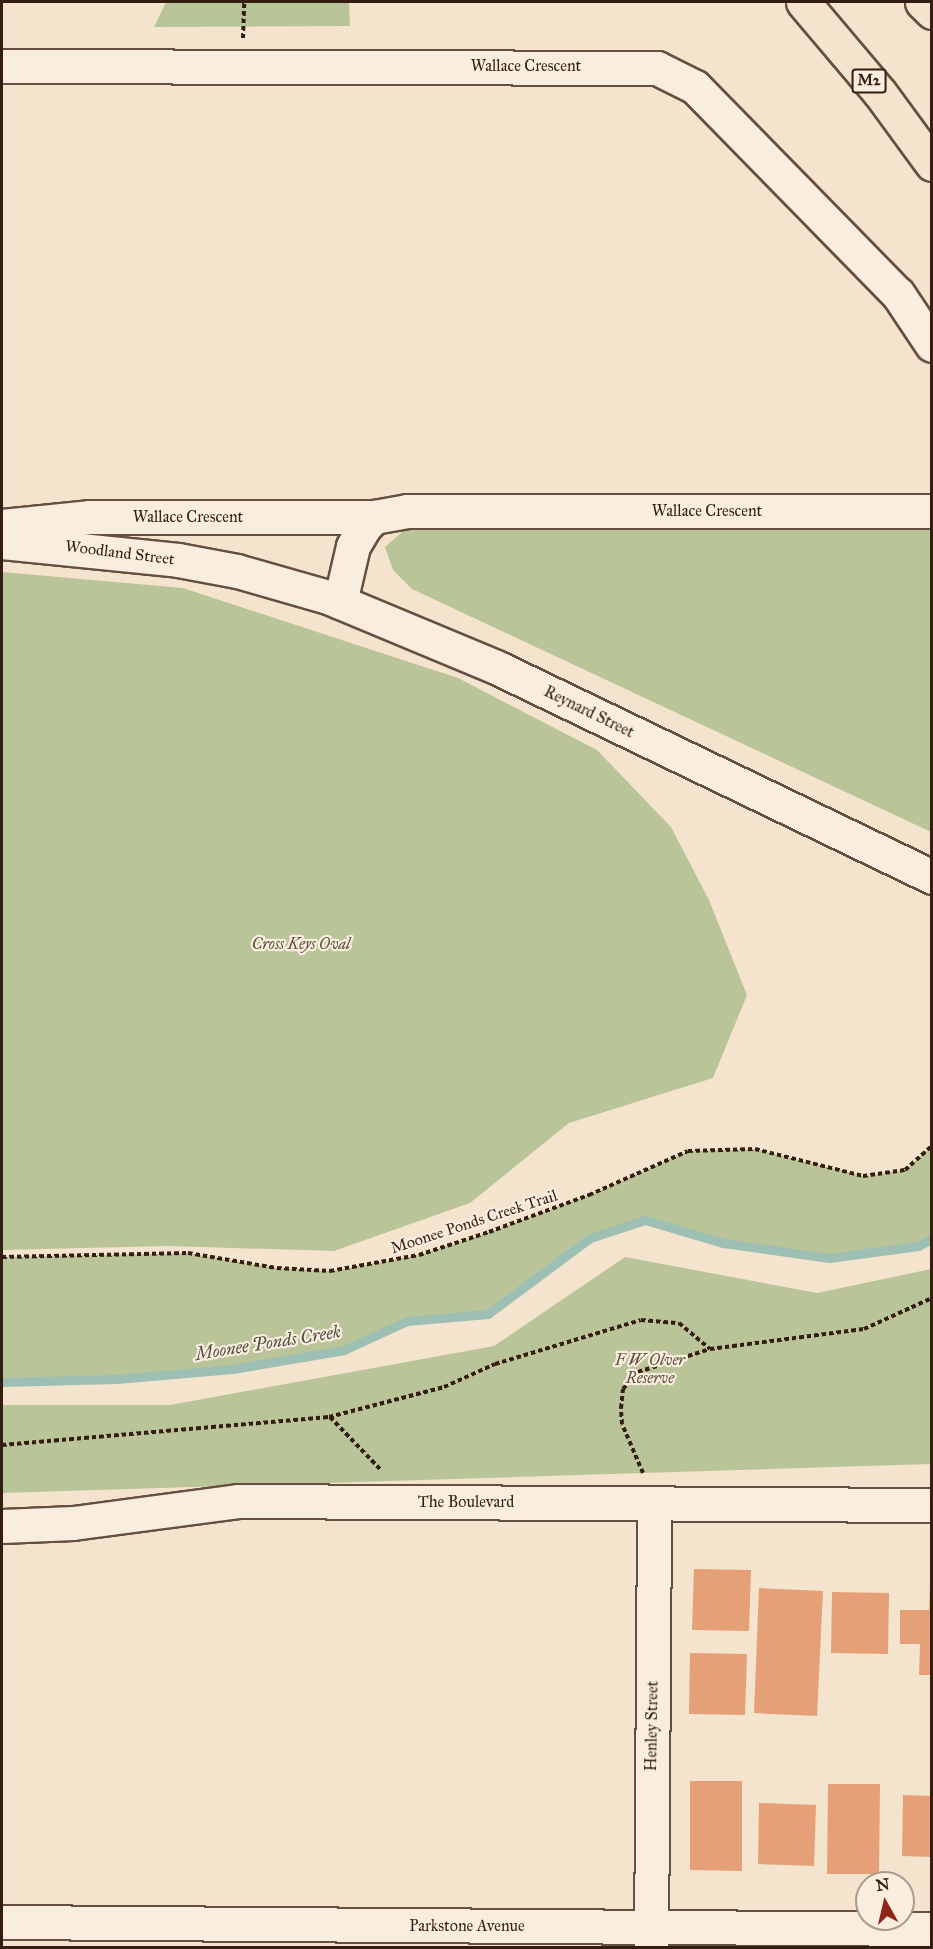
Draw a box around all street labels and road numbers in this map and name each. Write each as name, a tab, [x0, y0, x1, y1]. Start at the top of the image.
street label: Wallace Crescent	[471, 56, 581, 76]
road number: M2	[851, 69, 887, 93]
street label: Wallace Crescent	[652, 501, 762, 521]
street label: Wallace Crescent	[133, 507, 243, 527]
street label: Woodland Street	[64, 537, 176, 569]
street label: Reynard Street	[541, 682, 637, 742]
street label: Moonee Ponds Creek Trail	[388, 1186, 560, 1258]
street label: The Boulevard	[418, 1492, 514, 1512]
street label: Henley Street	[642, 1681, 662, 1771]
street label: Parkstone Avenue	[409, 1916, 525, 1936]

